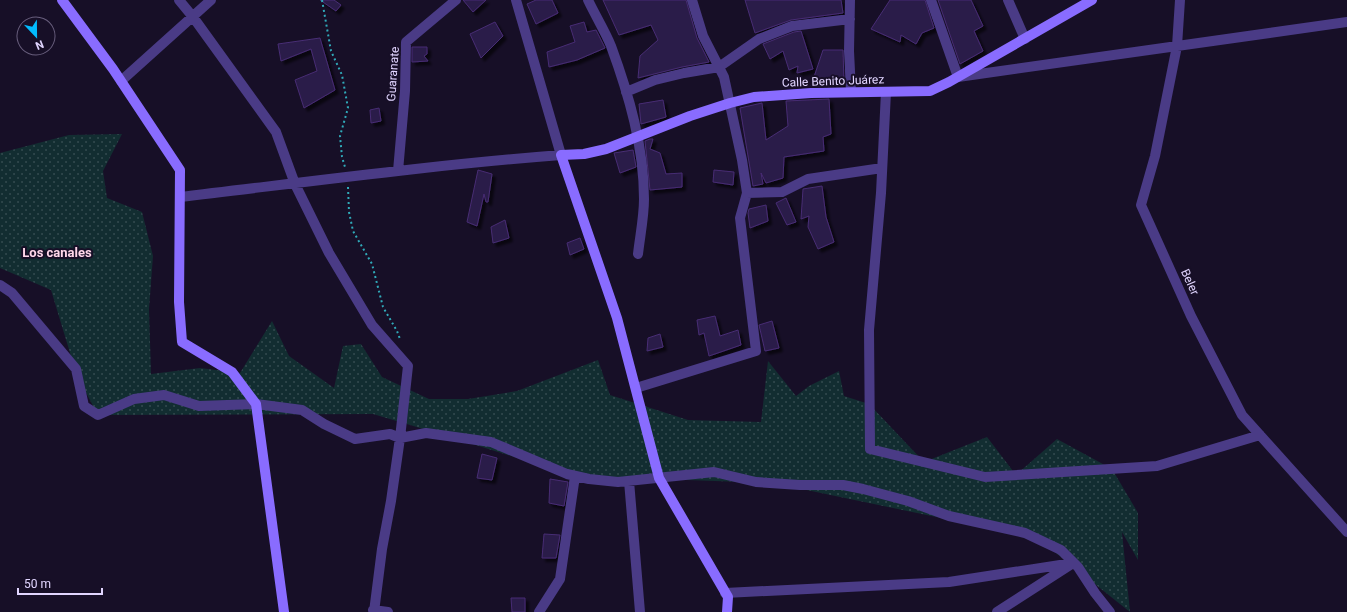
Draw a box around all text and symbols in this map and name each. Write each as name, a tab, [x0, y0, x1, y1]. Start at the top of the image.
north arrow	[16, 16, 56, 56]
text: N	[33, 37, 46, 52]
street label: Guaranate	[384, 46, 402, 102]
street label: Calle Benito Juárez	[782, 72, 885, 90]
district label: Los canales	[22, 245, 92, 260]
street label: Beler	[1178, 267, 1202, 297]
scale bar	[18, 570, 102, 596]
text: 50 m	[24, 577, 51, 591]

